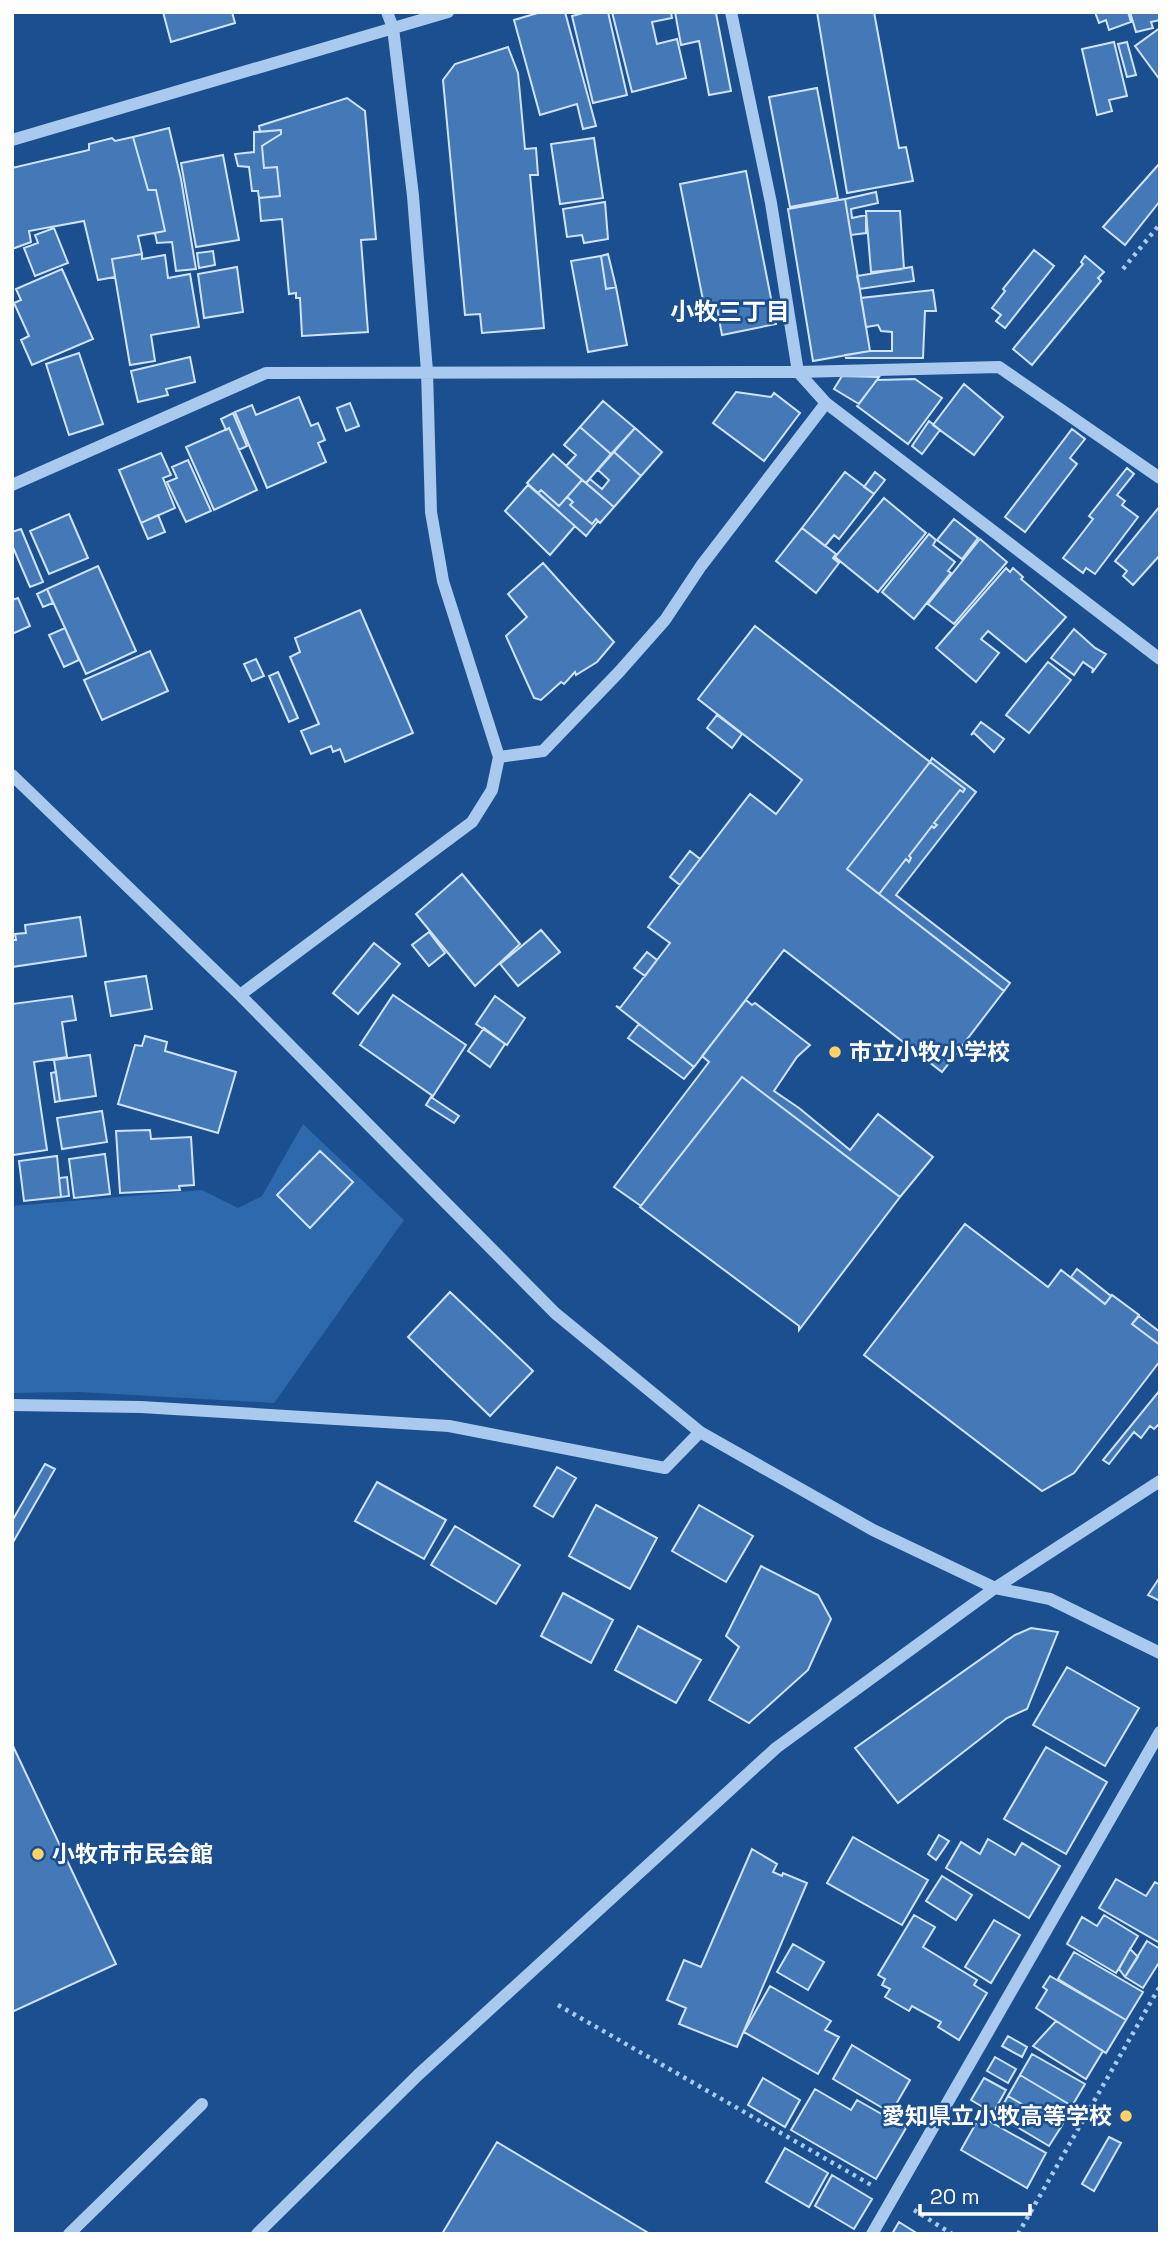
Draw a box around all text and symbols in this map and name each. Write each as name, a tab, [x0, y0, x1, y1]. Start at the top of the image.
district label: 小牧三丁目	[670, 296, 790, 327]
place label: 市立小牧小学校	[849, 1037, 1010, 1067]
marker: 市立小牧小学校	[827, 1044, 843, 1060]
place label: 小牧市市民会館	[52, 1839, 213, 1869]
marker: 小牧市市民会館	[30, 1846, 46, 1862]
place label: 愛知県立小牧高等学校	[882, 2101, 1112, 2131]
marker: 愛知県立小牧高等学校	[1118, 2108, 1134, 2124]
scale bar	[920, 2172, 1030, 2216]
text: 20 m	[930, 2183, 980, 2210]

